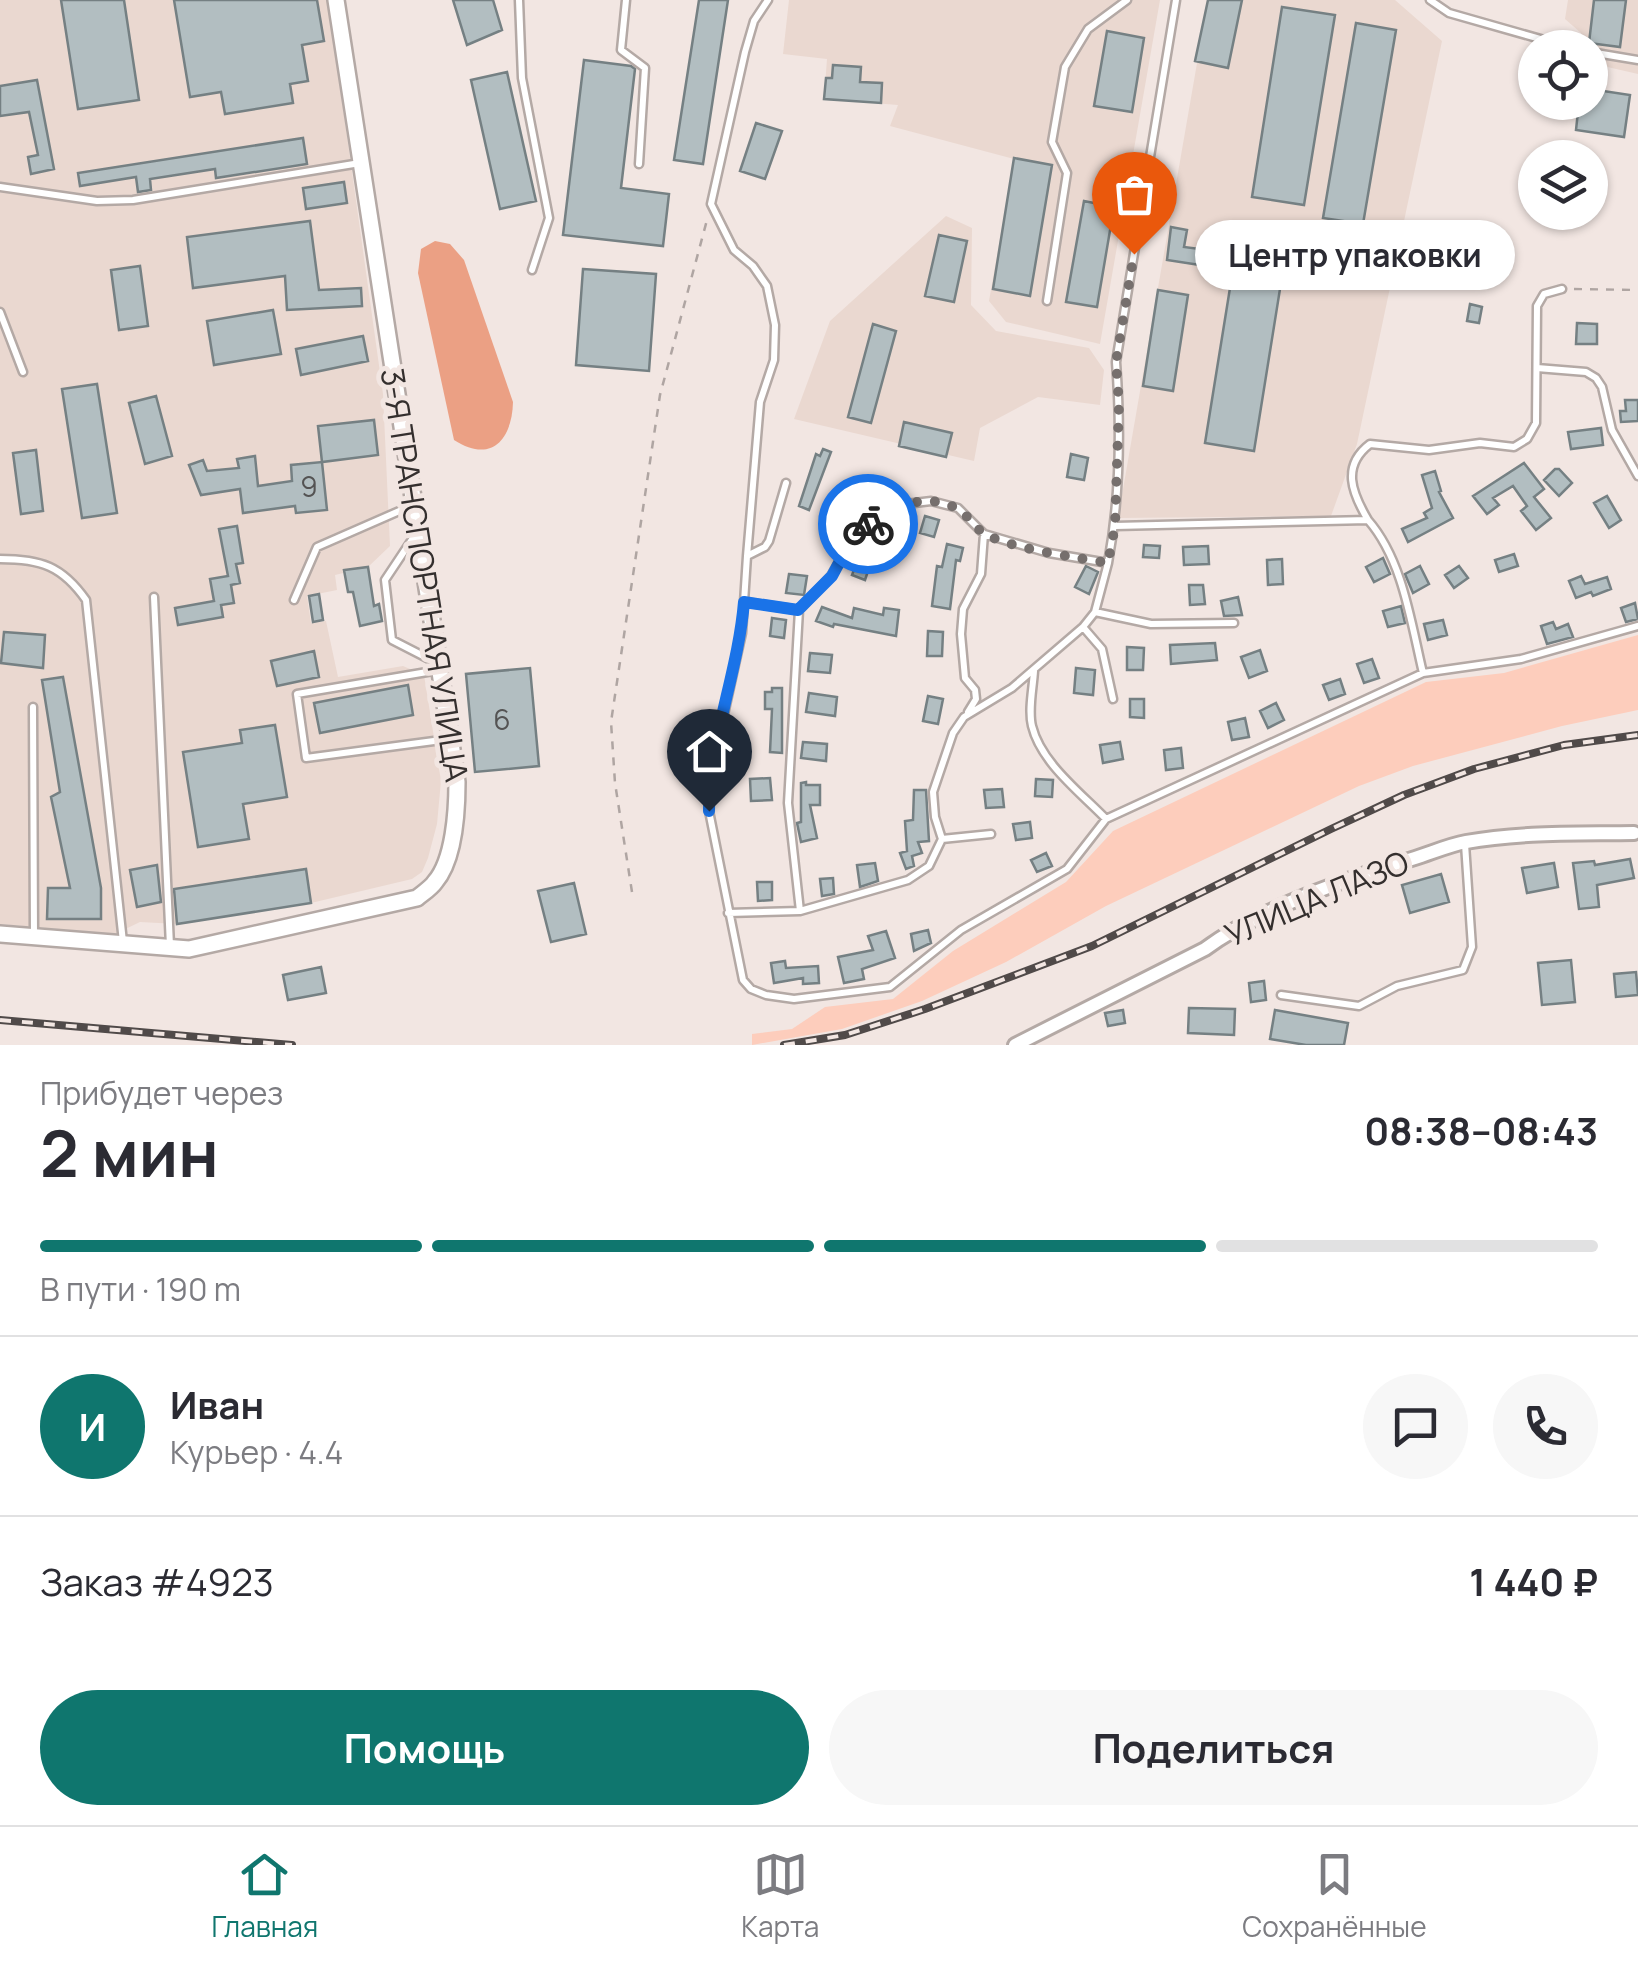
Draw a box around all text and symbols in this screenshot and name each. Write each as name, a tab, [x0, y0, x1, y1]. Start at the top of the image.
map controls	[1518, 30, 1608, 230]
button: locate	[1518, 30, 1608, 120]
button: layers	[1518, 140, 1608, 230]
pin	[1092, 152, 1177, 255]
icon: bag	[1107, 167, 1162, 222]
callout: Центр упаковки	[1194, 219, 1514, 289]
text: Центр упаковки	[1228, 233, 1482, 277]
street label: 3-Я ТРАНСПОРТНАЯ УЛИЦА	[371, 365, 479, 785]
house number: 9	[300, 467, 318, 505]
courier	[818, 474, 918, 574]
icon: bike	[841, 497, 896, 552]
house number: 6	[493, 700, 511, 738]
pin	[667, 709, 752, 812]
icon: home	[682, 724, 737, 779]
street label: УЛИЦА ЛАЗО	[1218, 840, 1415, 957]
text: Прибудет через	[40, 1071, 283, 1115]
text: 08:38–08:43	[1364, 1104, 1598, 1156]
text: 2 мин	[40, 1108, 219, 1197]
text: В пути · 190 m	[40, 1267, 241, 1311]
button: chat	[1363, 1374, 1468, 1479]
button: phone	[1493, 1374, 1598, 1479]
text: Иван	[170, 1378, 264, 1430]
text: И	[79, 1400, 106, 1452]
text: Курьер · 4.4	[170, 1430, 343, 1474]
text: Заказ #4923	[40, 1555, 274, 1607]
text: 1 440 ₽	[1469, 1555, 1598, 1607]
button: Помощь	[40, 1690, 809, 1805]
button: Поделиться	[829, 1690, 1598, 1805]
tab: Главная	[211, 1847, 318, 1945]
tab: Карта	[741, 1847, 819, 1945]
tab: Сохранённые	[1242, 1847, 1427, 1945]

